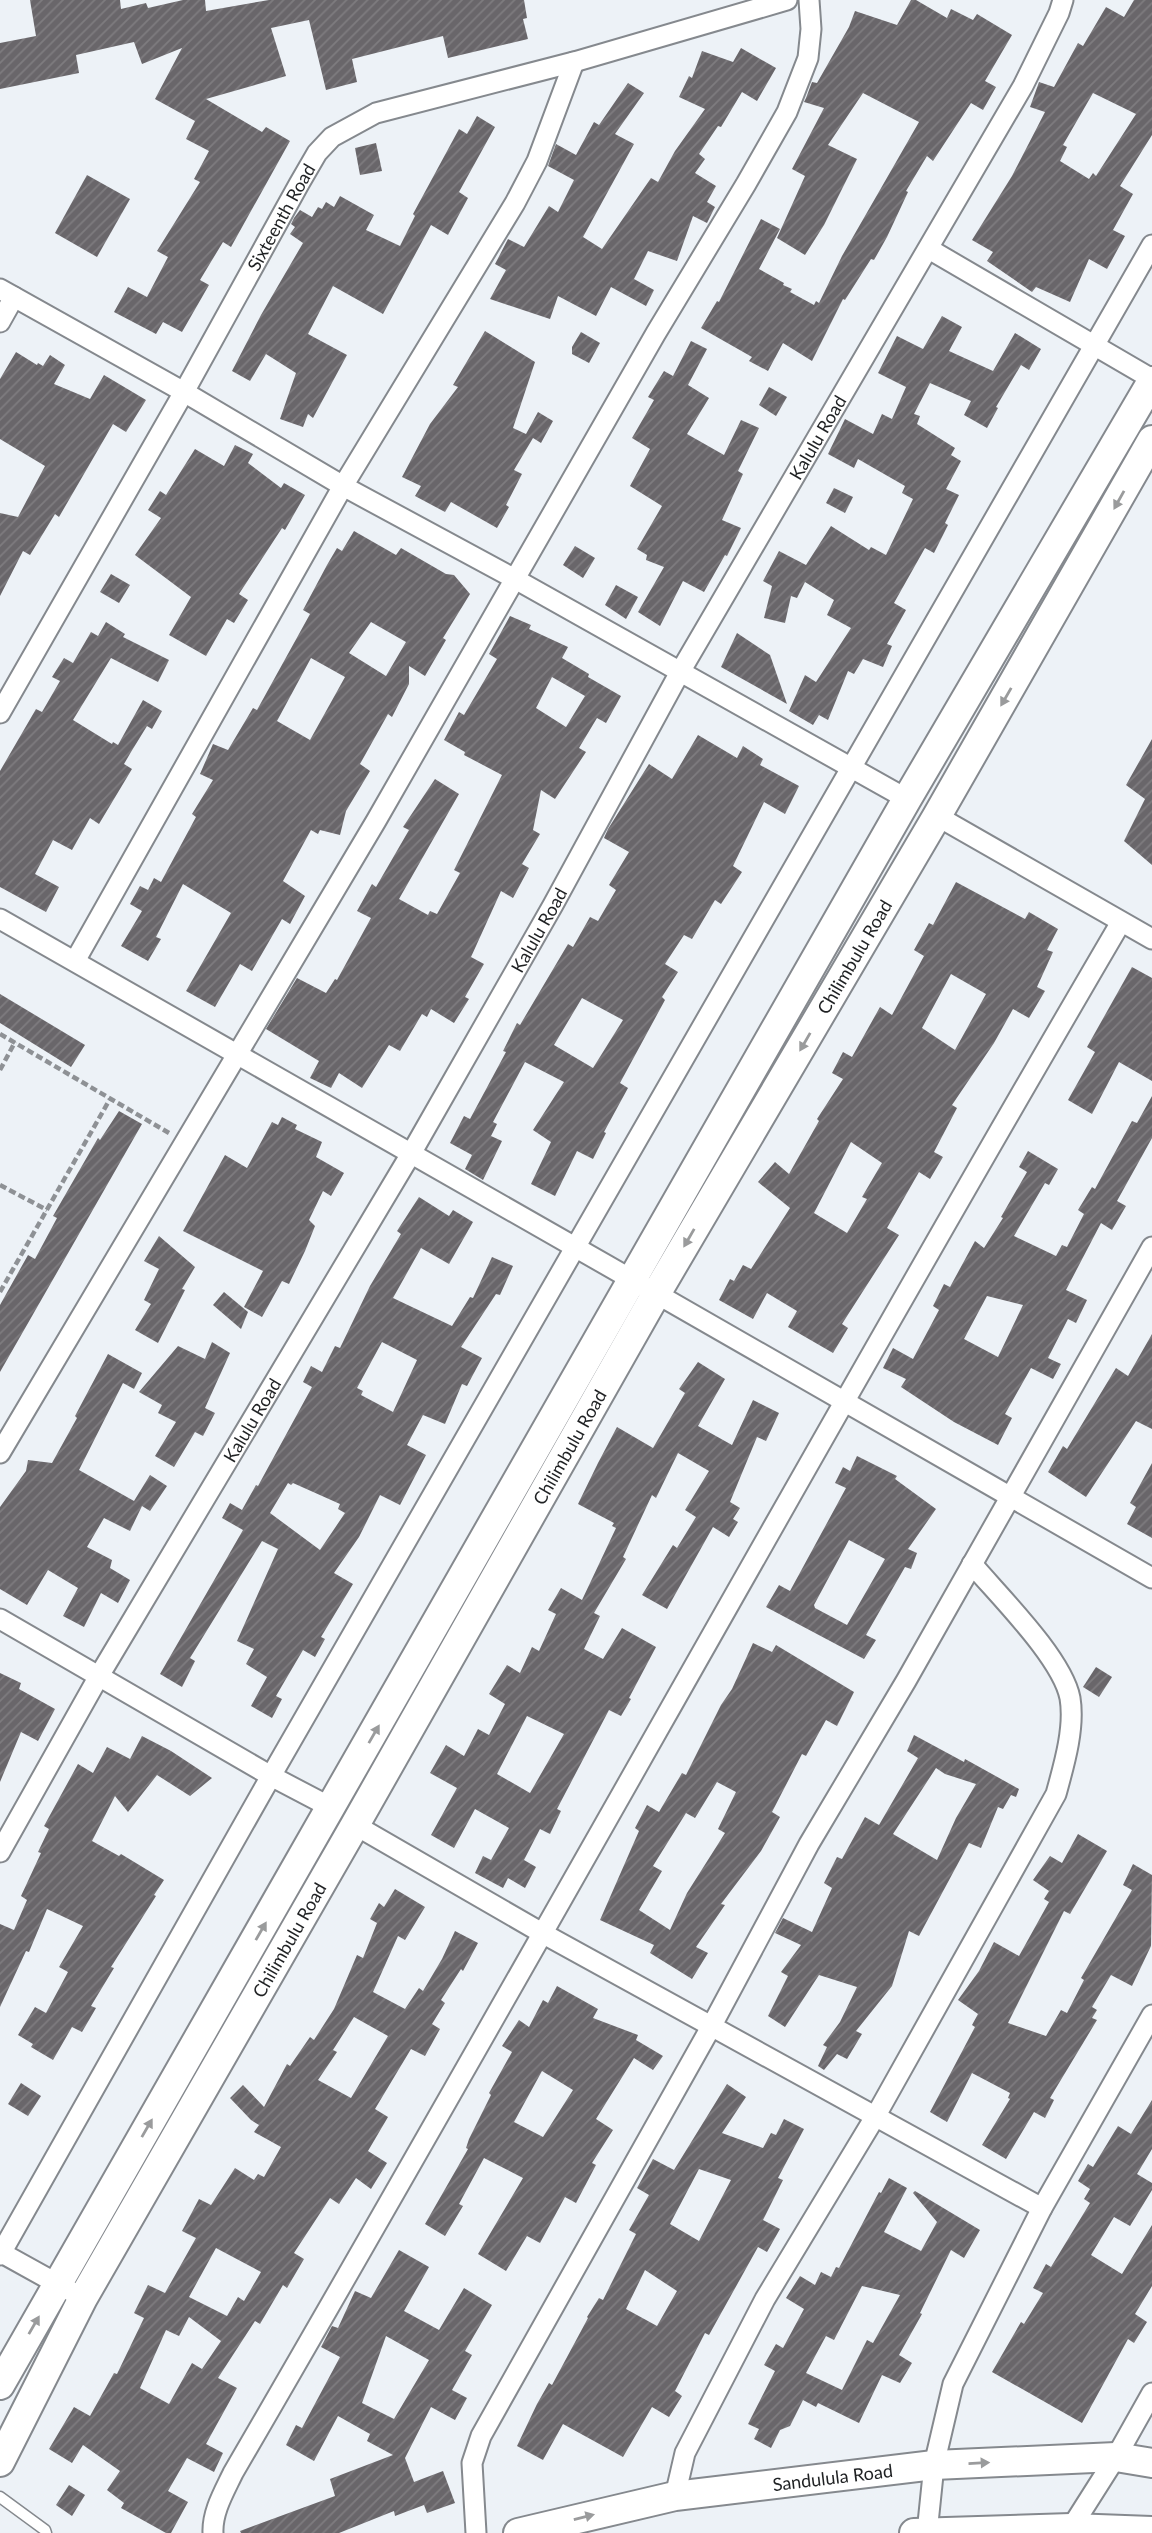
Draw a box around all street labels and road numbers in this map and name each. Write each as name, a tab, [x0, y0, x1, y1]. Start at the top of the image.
street label: Sixteenth Road	[242, 159, 320, 275]
street label: Kalulu Road	[784, 391, 851, 483]
street label: Kalulu Road	[506, 884, 571, 976]
street label: Chilimbulu Road	[812, 896, 896, 1018]
street label: Kalulu Road	[218, 1374, 285, 1466]
street label: Chilimbulu Road	[528, 1385, 611, 1508]
street label: Chilimbulu Road	[247, 1878, 331, 2001]
street label: Sandulula Road	[771, 2459, 894, 2495]

